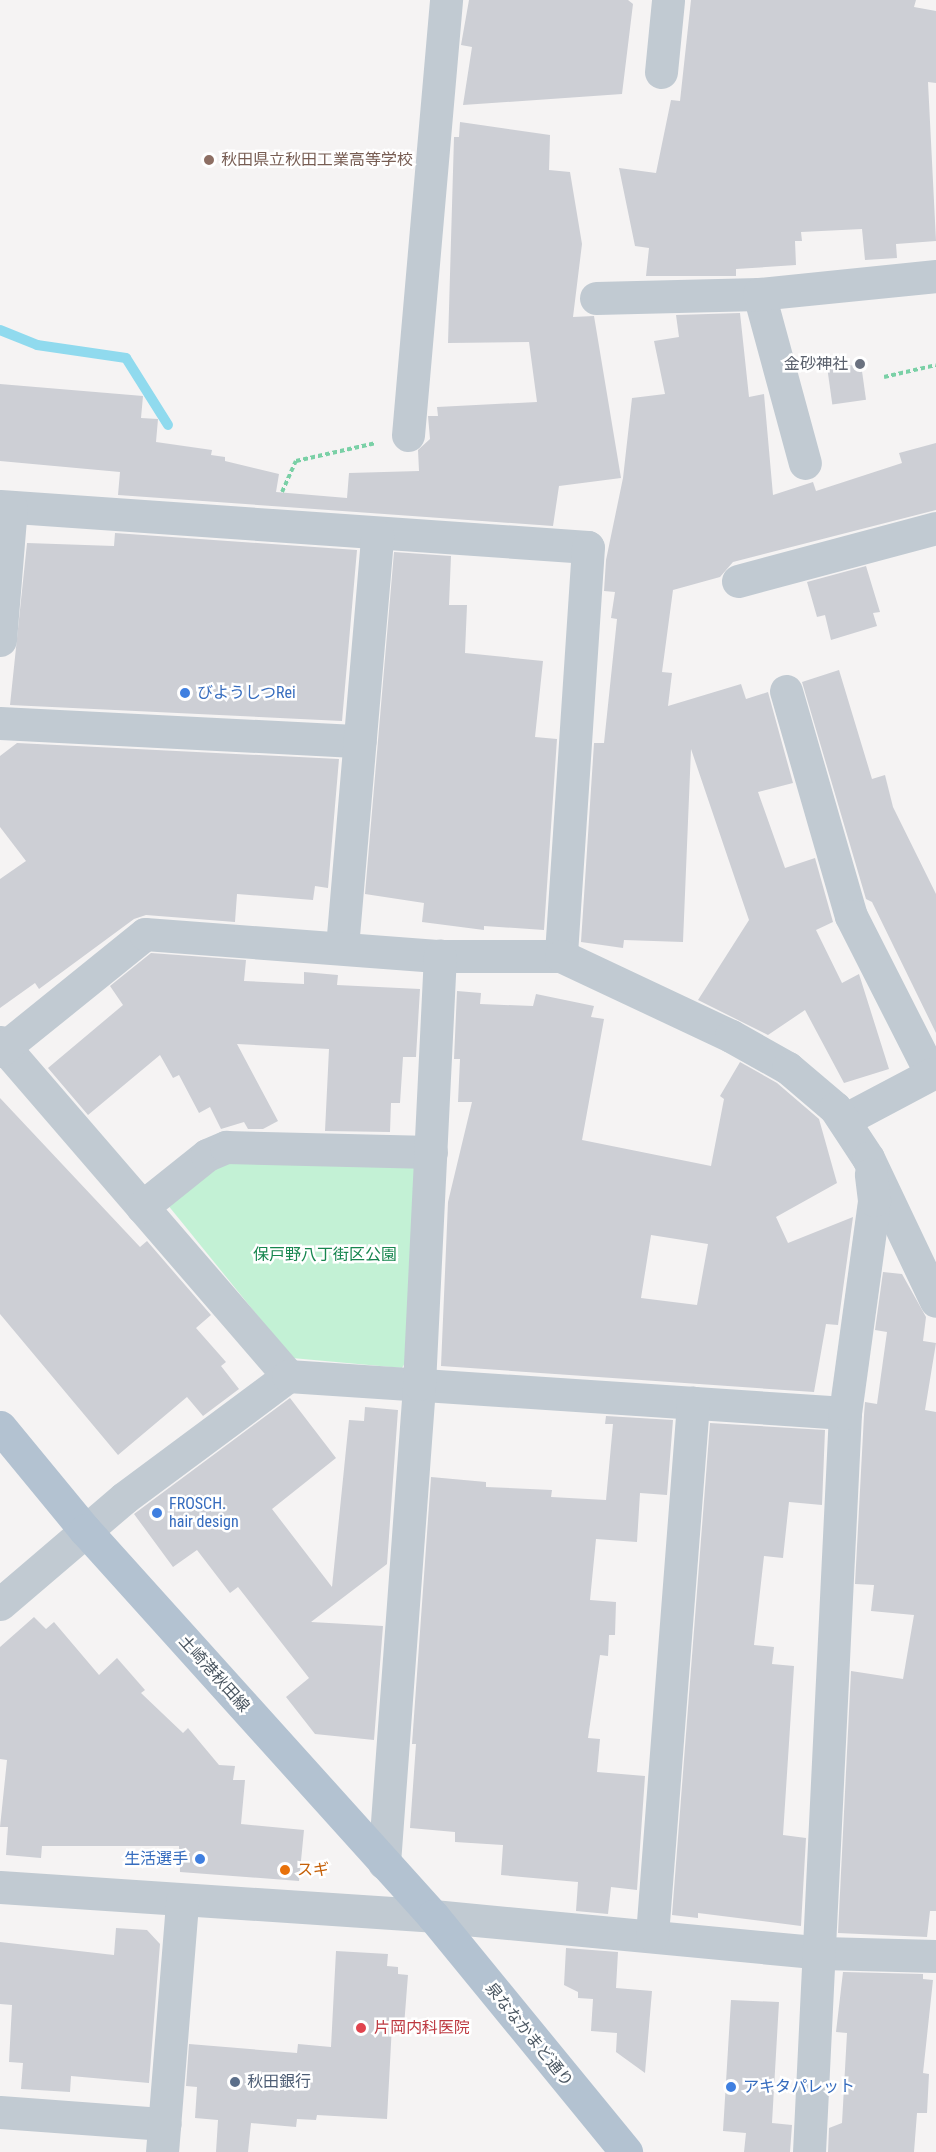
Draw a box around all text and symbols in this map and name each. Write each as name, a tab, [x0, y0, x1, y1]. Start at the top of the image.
place label: 秋田県立秋田工業高等学校	[221, 150, 413, 170]
marker: 秋田県立秋田工業高等学校	[202, 153, 216, 167]
place label: 金砂神社	[784, 354, 848, 374]
marker: 金砂神社	[853, 357, 867, 371]
place label: びようしつRei	[197, 683, 297, 703]
marker: びようしつRei	[178, 686, 192, 700]
park label: 保戸野八丁街区公園	[253, 1245, 397, 1265]
place label: FROSCH. hair design	[169, 1494, 239, 1532]
marker: FROSCH. hair design	[150, 1506, 164, 1520]
street label: 土崎港秋田線	[175, 1632, 253, 1716]
place label: 生活選手	[124, 1849, 188, 1869]
marker: 生活選手	[193, 1852, 207, 1866]
place label: スギ	[297, 1860, 329, 1880]
marker: スギ	[278, 1863, 292, 1877]
street label: 泉ななかまど通り	[481, 1979, 577, 2091]
place label: 片岡内科医院	[374, 2018, 470, 2038]
marker: 片岡内科医院	[352, 2019, 370, 2037]
place label: 秋田銀行	[247, 2072, 311, 2092]
marker: 秋田銀行	[228, 2075, 242, 2089]
place label: アキタパレット	[743, 2077, 855, 2097]
marker: アキタパレット	[724, 2080, 738, 2094]

